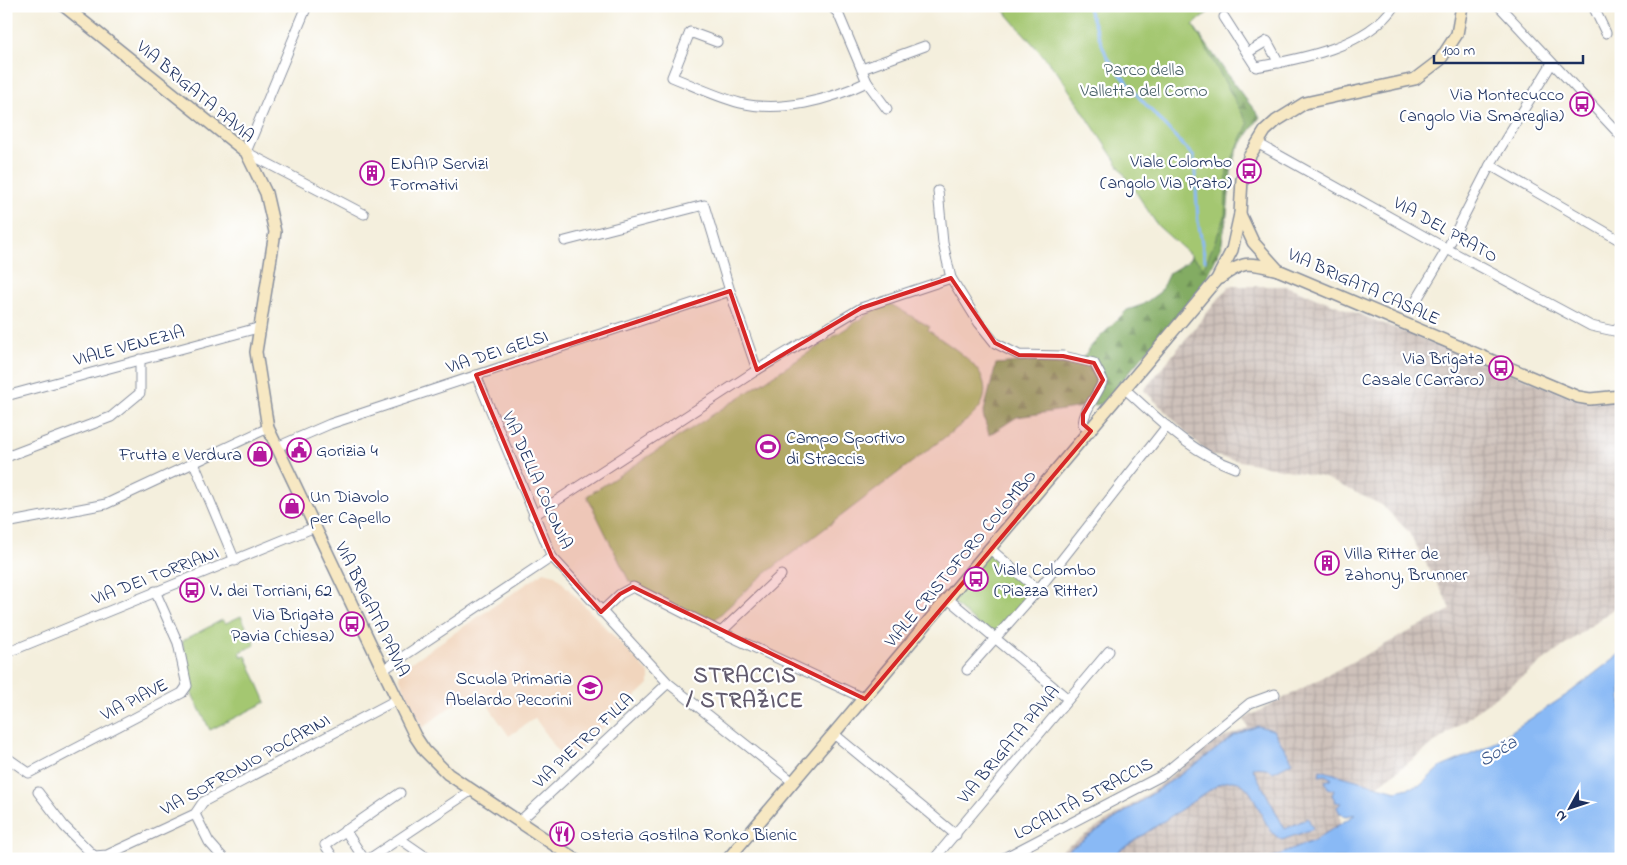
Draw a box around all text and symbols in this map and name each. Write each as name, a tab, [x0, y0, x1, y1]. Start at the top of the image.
scale bar	[1434, 32, 1583, 64]
street label: VIA BRIGATA PAVIA	[129, 35, 259, 150]
text: 100 m	[1442, 40, 1475, 62]
park label: Parco della Valletta del Corno	[1079, 58, 1208, 105]
place label: Via Montecucco (angolo Via Smareglia)	[1400, 83, 1564, 131]
bus stop icon: Via Montecucco (angolo Via Smareglia)	[1569, 91, 1595, 117]
place label: Viale Colombo (angolo Via Prato)	[1100, 150, 1232, 198]
place label: ENAIP Servizi Formativi	[389, 152, 488, 199]
bus stop icon: Viale Colombo (angolo Via Prato)	[1236, 158, 1262, 184]
building icon: ENAIP Servizi Formativi	[359, 160, 385, 186]
street label: VIA DEL PRATO	[1387, 191, 1502, 270]
street label: VIA BRIGATA CASALE	[1282, 242, 1443, 333]
street label: VIALE VENEZIA	[70, 320, 188, 374]
street label: VIA DEI GELSI	[442, 324, 552, 382]
place label: Via Brigata Casale (Carraro)	[1362, 347, 1484, 394]
bus stop icon: Via Brigata Casale (Carraro)	[1488, 355, 1514, 381]
street label: VIA DELLA COLONIA	[494, 407, 578, 554]
place label: Campo Sportivo di Straccis	[786, 426, 905, 473]
sports icon: Campo Sportivo di Straccis	[755, 434, 781, 460]
public building icon: Gorizia 4	[286, 437, 312, 463]
place label: Gorizia 4	[316, 439, 378, 465]
shop icon: Frutta e Verdura	[247, 441, 273, 467]
place label: Frutta e Verdura	[118, 443, 242, 469]
street label: VIALE CRISTOFORO COLOMBO	[879, 465, 1044, 655]
place label: Un Diavolo per Capello	[310, 485, 391, 532]
shop icon: Un Diavolo per Capello	[279, 493, 305, 519]
street label: VIA BRIGATA PAVIA	[327, 537, 415, 682]
street label: VIA DEI TORRIANI	[88, 541, 223, 613]
place label: Villa Ritter de Zahony, Brunner	[1343, 542, 1468, 589]
building icon: Villa Ritter de Zahony, Brunner	[1314, 550, 1340, 576]
place label: Viale Colombo (Piazza Ritter)	[993, 558, 1097, 605]
bus stop icon: Viale Colombo (Piazza Ritter)	[963, 566, 989, 592]
bus stop icon: V. dei Torriani, 62	[179, 577, 205, 603]
place label: V. dei Torriani, 62	[209, 579, 332, 605]
place label: Via Brigata Pavia (chiesa)	[231, 603, 334, 650]
bus stop icon: Via Brigata Pavia (chiesa)	[339, 611, 365, 637]
district label: STRACCIS / STRAŽICE	[685, 661, 804, 718]
place label: Scuola Primaria Abelardo Pecorini	[445, 667, 572, 714]
street label: VIA PIAVE	[96, 673, 173, 729]
school or university icon: Scuola Primaria Abelardo Pecorini	[577, 675, 603, 701]
street label: VIA BRIGATA PAVIA	[952, 681, 1067, 811]
street label: VIA PIETRO FILLA	[527, 688, 641, 796]
street label: VIA SOFRONIO POCARINI	[156, 708, 336, 824]
water label: Soča	[1474, 729, 1523, 774]
street label: LOCALITÀ STRACCIS	[1010, 752, 1158, 847]
north arrow	[1544, 782, 1594, 832]
text: N	[1550, 805, 1572, 826]
restaurant icon: Osteria Gostilna Ronko Bienic	[549, 821, 575, 847]
place label: Osteria Gostilna Ronko Bienic	[580, 823, 797, 849]

